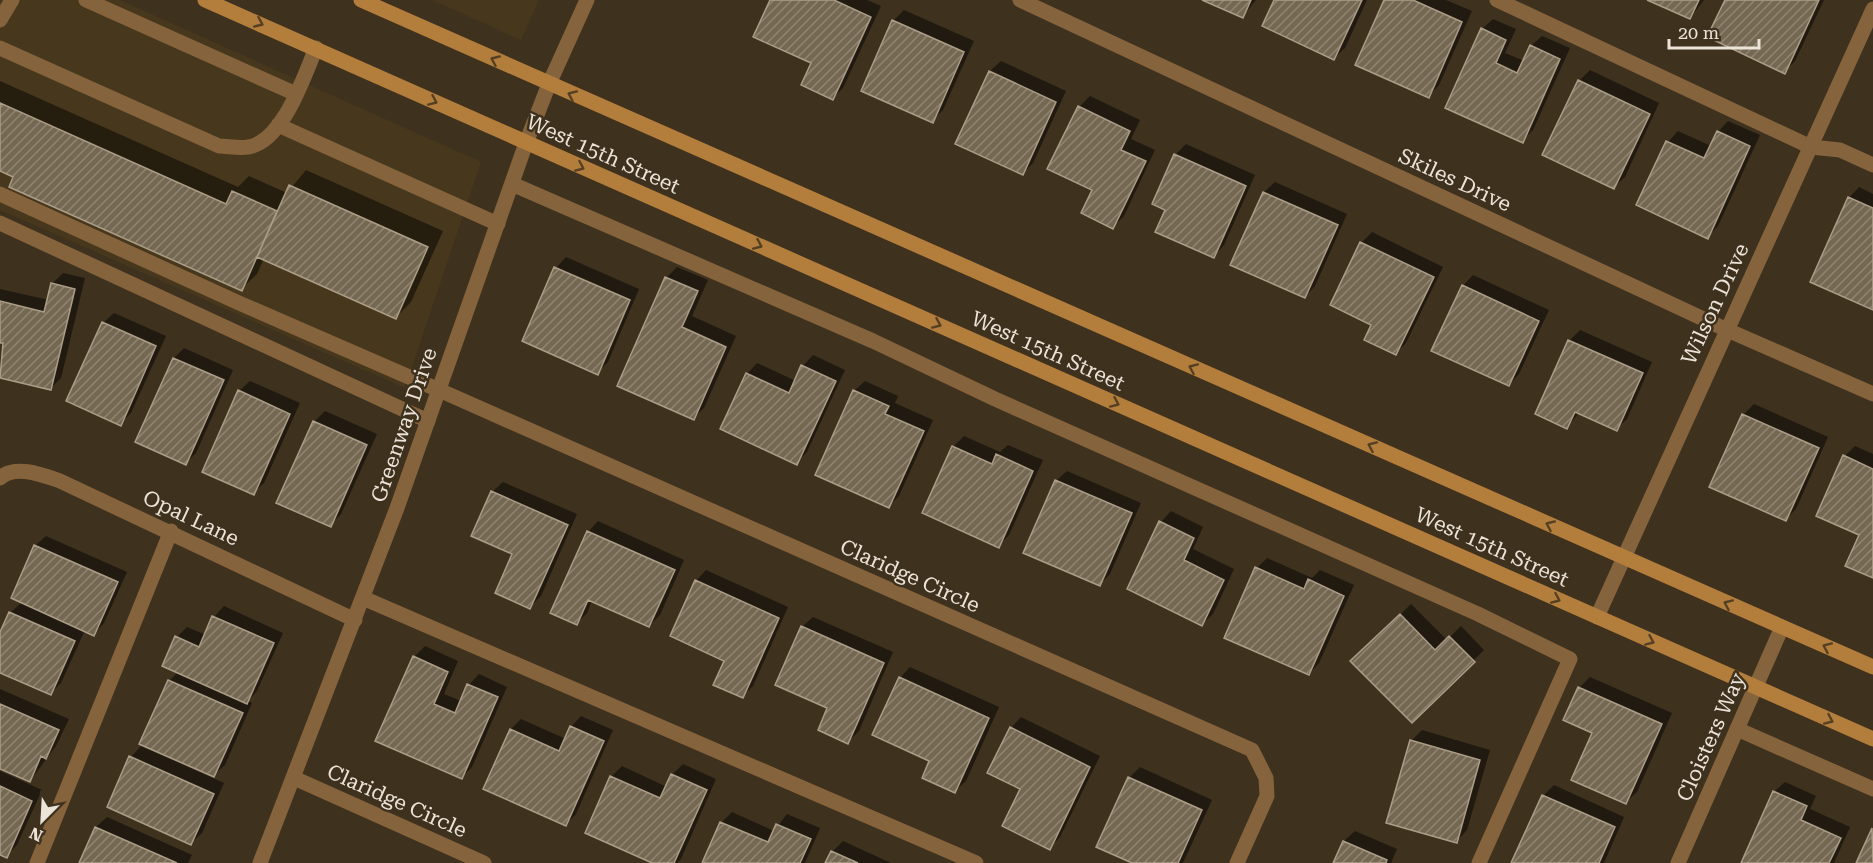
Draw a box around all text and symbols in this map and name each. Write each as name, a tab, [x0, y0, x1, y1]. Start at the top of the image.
scale bar	[1669, 12, 1759, 50]
one-way arrow	[253, 16, 264, 28]
text: 20 m	[1678, 22, 1719, 43]
one-way arrow	[491, 56, 502, 68]
one-way arrow	[567, 90, 578, 102]
one-way arrow	[426, 94, 437, 106]
street label: West 15th Street	[523, 109, 684, 199]
street label: Skiles Drive	[1395, 144, 1515, 216]
one-way arrow	[573, 159, 584, 171]
one-way arrow	[752, 238, 763, 250]
street label: Wilson Drive	[1676, 240, 1754, 368]
street label: West 15th Street	[968, 306, 1129, 396]
one-way arrow	[930, 317, 941, 329]
street label: Greenway Drive	[366, 345, 442, 505]
one-way arrow	[1189, 363, 1200, 375]
one-way arrow	[1108, 396, 1119, 408]
one-way arrow	[1367, 441, 1378, 453]
street label: Opal Lane	[139, 485, 243, 551]
street label: West 15th Street	[1412, 502, 1573, 592]
one-way arrow	[1546, 520, 1557, 532]
street label: Claridge Circle	[837, 535, 983, 617]
one-way arrow	[1550, 591, 1561, 603]
one-way arrow	[1724, 599, 1735, 611]
one-way arrow	[1644, 633, 1655, 645]
one-way arrow	[1823, 643, 1834, 655]
street label: Cloisters Way	[1672, 669, 1750, 805]
one-way arrow	[1822, 712, 1833, 724]
street label: Claridge Circle	[324, 760, 470, 842]
north arrow	[12, 791, 72, 851]
text: N	[27, 823, 46, 845]

